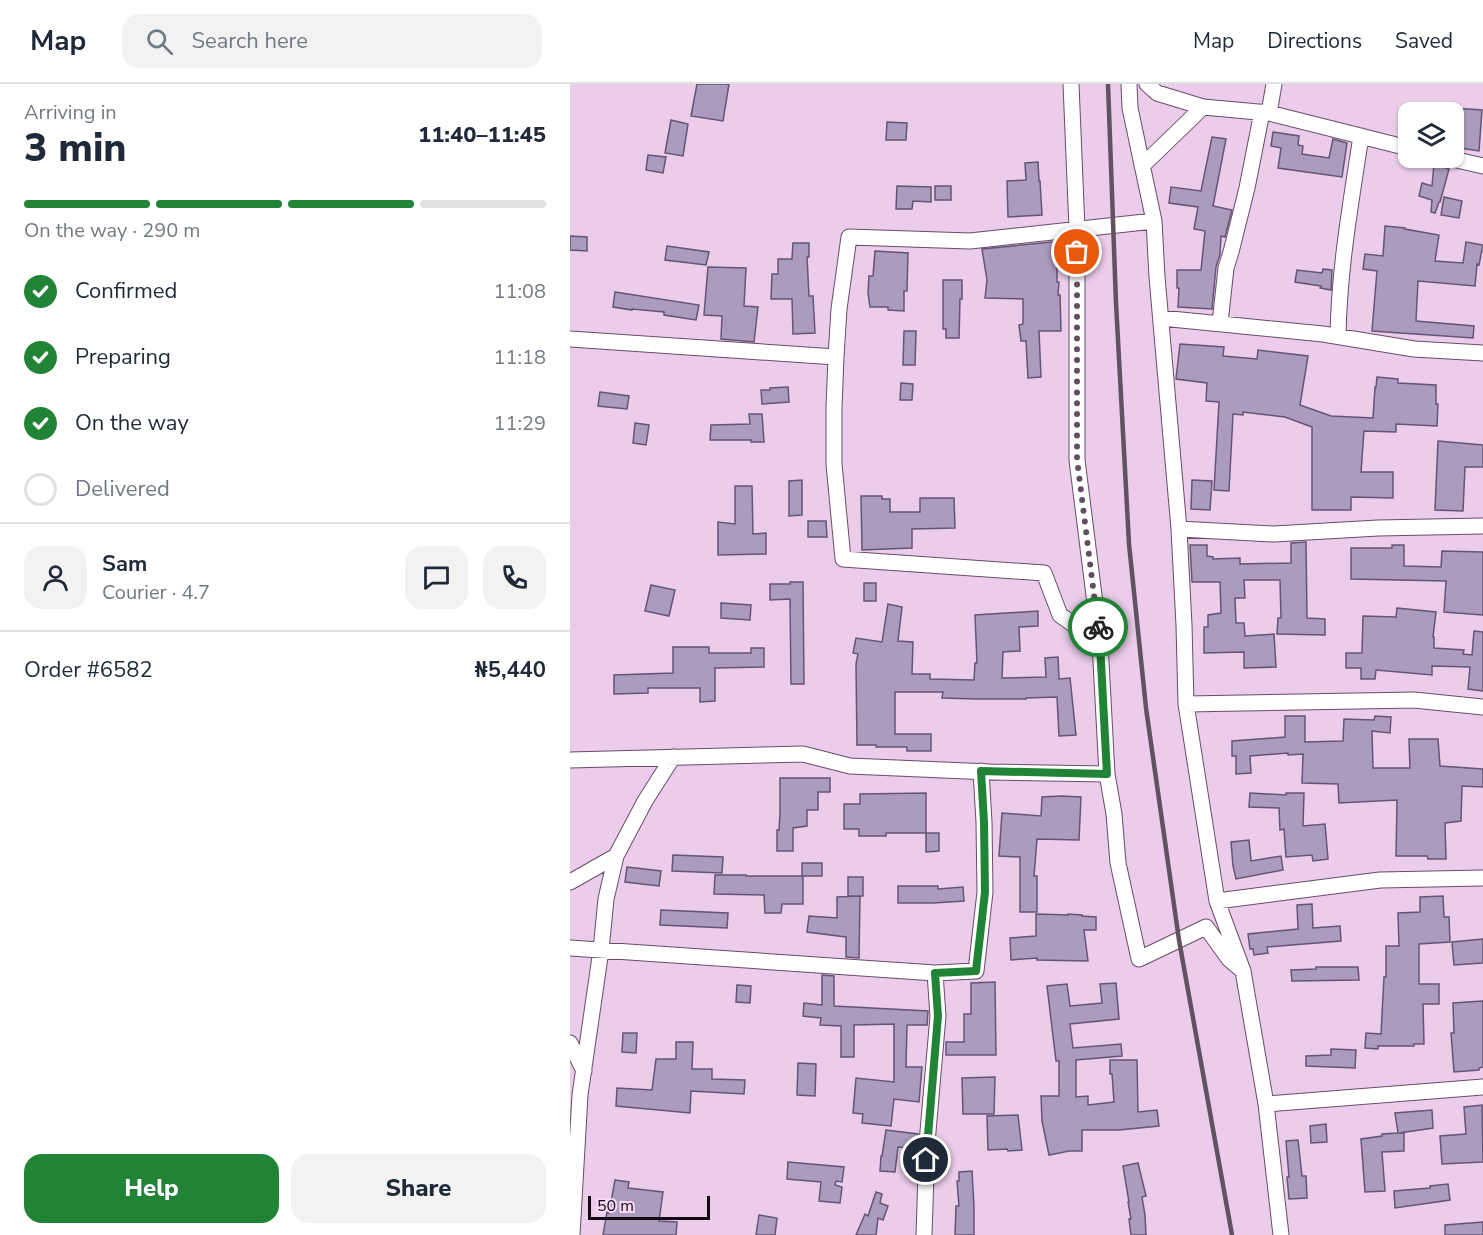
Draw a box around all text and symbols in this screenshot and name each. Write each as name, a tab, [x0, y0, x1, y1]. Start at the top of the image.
search box	[122, 14, 542, 68]
text: Map	[30, 22, 86, 60]
icon: search	[143, 25, 176, 58]
text: Search here	[191, 26, 308, 56]
text: Map	[1193, 27, 1234, 55]
text: Directions	[1267, 27, 1362, 55]
text: Saved	[1395, 27, 1453, 55]
text: Arriving in	[24, 99, 117, 126]
map controls	[1398, 102, 1464, 168]
button: layers	[1398, 102, 1464, 168]
text: 11:40–11:45	[418, 120, 546, 150]
text: 3 min	[24, 122, 127, 175]
text: On the way · 290 m	[24, 217, 200, 244]
pin	[1051, 226, 1102, 277]
icon: bag	[1060, 235, 1093, 268]
icon: check	[24, 275, 57, 308]
text: Confirmed	[75, 276, 177, 306]
text: 11:08	[493, 278, 546, 305]
icon: check	[24, 341, 57, 374]
text: Preparing	[75, 342, 171, 372]
text: 11:18	[493, 344, 546, 371]
icon: check	[24, 407, 57, 440]
text: On the way	[75, 408, 189, 438]
text: 11:29	[493, 410, 546, 437]
text: Delivered	[75, 474, 170, 504]
button: person	[24, 546, 87, 609]
button: chat	[405, 546, 468, 609]
button: phone	[483, 546, 546, 609]
text: Sam	[102, 549, 147, 579]
text: Courier · 4.7	[102, 579, 210, 606]
courier	[1068, 597, 1128, 657]
icon: bike	[1082, 611, 1115, 644]
text: Order #6582	[24, 655, 153, 685]
text: ₦5,440	[475, 655, 546, 685]
pin	[900, 1134, 951, 1185]
icon: home	[909, 1143, 942, 1176]
button: Help	[24, 1154, 279, 1223]
button: Share	[291, 1154, 546, 1223]
scale bar	[588, 1193, 710, 1220]
text: 50 m	[597, 1195, 634, 1217]

